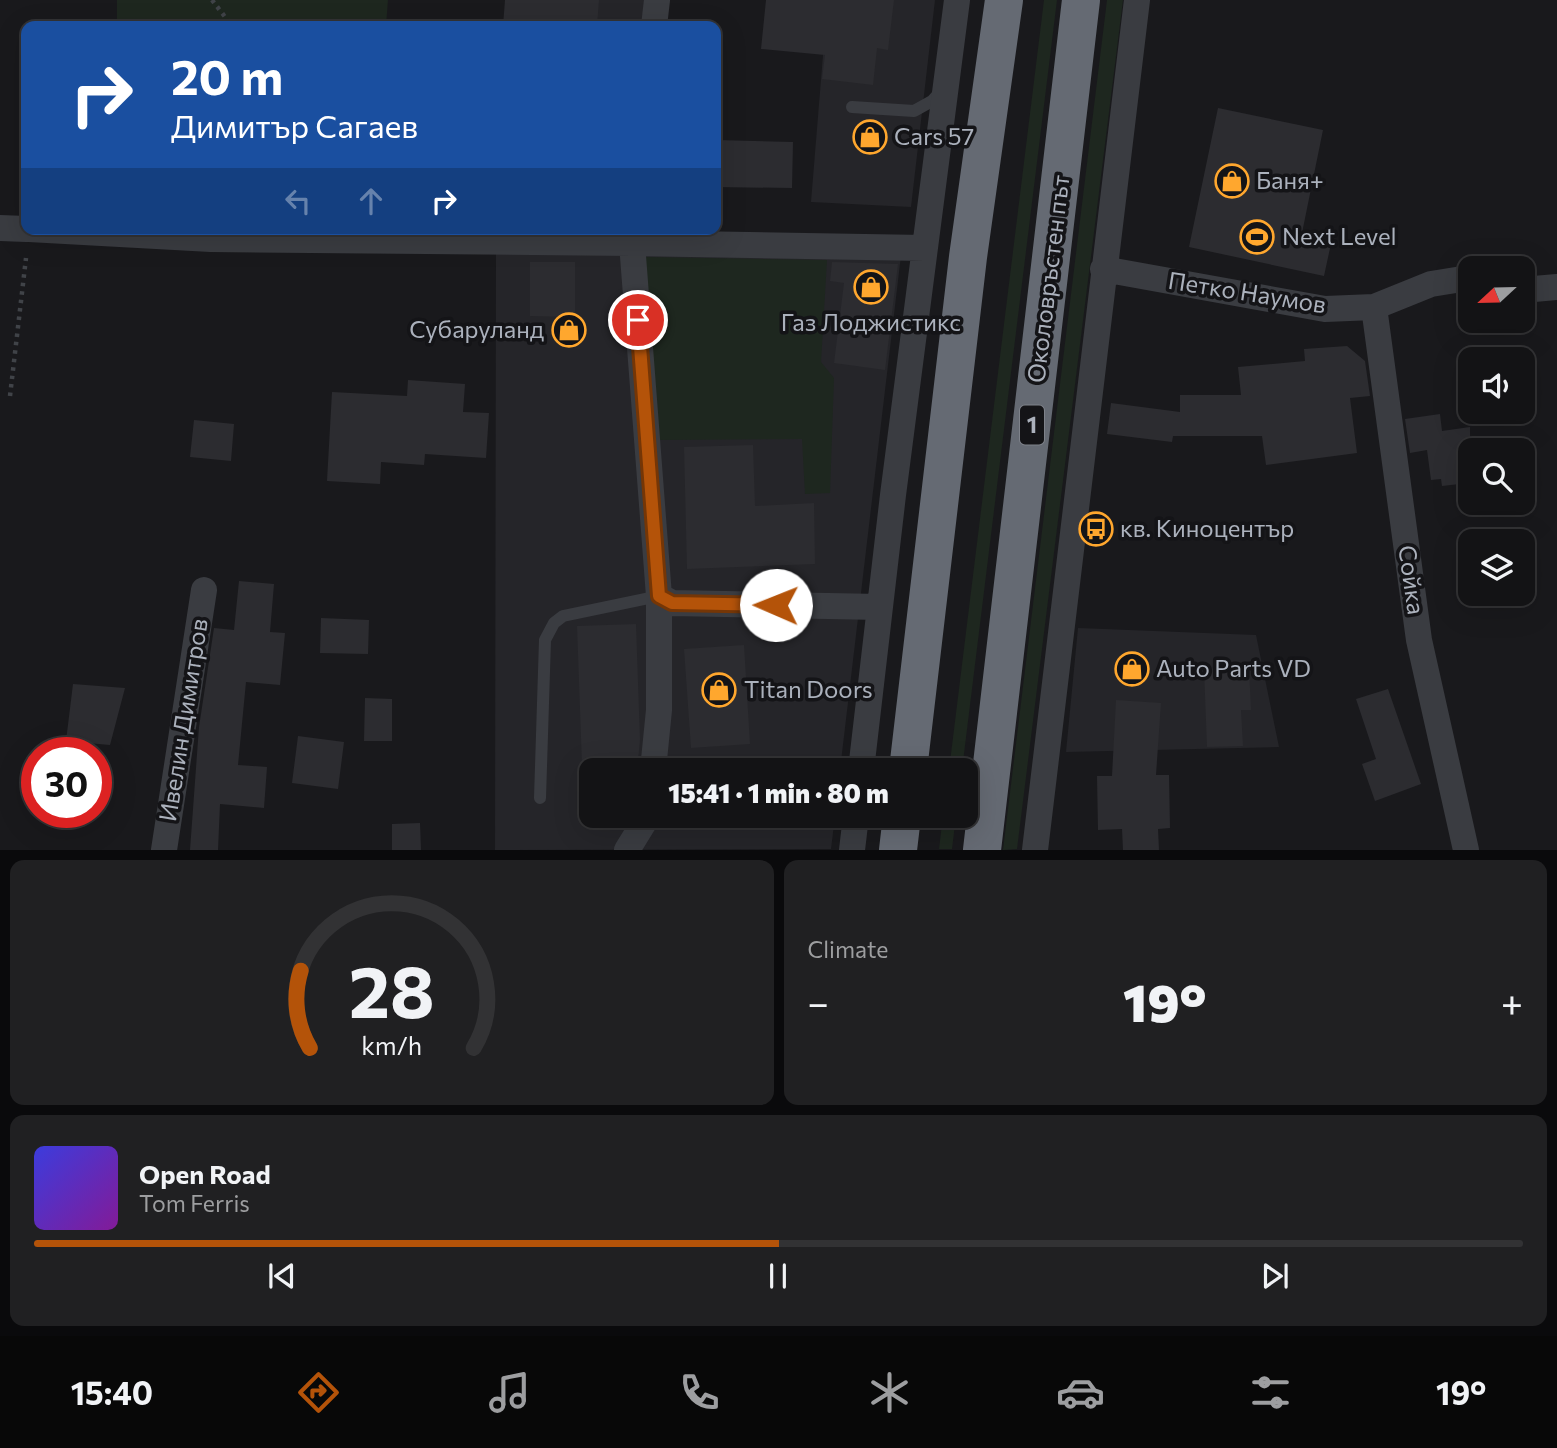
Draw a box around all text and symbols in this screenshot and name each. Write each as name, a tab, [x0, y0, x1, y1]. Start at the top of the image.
text: 20 m	[171, 45, 283, 105]
icon: right	[56, 49, 147, 140]
text: Димитър Сагаев	[171, 105, 418, 145]
shop icon: Cars 57	[851, 118, 889, 156]
place label: Cars 57	[894, 121, 974, 150]
shop icon: Баня+	[1213, 162, 1251, 200]
place label: Баня+	[1256, 165, 1324, 194]
street label: Околовръстен път	[1020, 173, 1075, 384]
icon: left	[279, 182, 317, 220]
icon: ahead	[352, 182, 390, 220]
icon: right	[425, 182, 463, 220]
sports icon: Next Level	[1238, 218, 1276, 256]
place label: Next Level	[1282, 221, 1397, 250]
north arrow	[1458, 256, 1535, 332]
map controls	[1458, 256, 1535, 606]
street label: Петко Наумов	[1166, 265, 1328, 318]
shop icon: Газ Лоджистикс	[852, 268, 890, 306]
pin	[608, 290, 668, 350]
icon: arrive	[619, 301, 657, 339]
place label: Газ Лоджистикс	[781, 307, 961, 336]
shop icon: Субаруланд	[550, 311, 588, 349]
place label: Субаруланд	[409, 314, 544, 343]
button: sound	[1458, 347, 1535, 424]
road number: 1	[1020, 406, 1044, 444]
button: search	[1458, 438, 1535, 515]
bus stop icon: кв. Киноцентър	[1077, 510, 1115, 548]
place label: кв. Киноцентър	[1120, 513, 1294, 542]
button: layers	[1458, 529, 1535, 606]
street label: Сойка	[1393, 543, 1432, 616]
position arrow	[739, 568, 813, 642]
street label: Ивелин Димитров	[152, 616, 213, 823]
shop icon: Auto Parts VD	[1113, 650, 1151, 688]
place label: Auto Parts VD	[1156, 653, 1311, 682]
shop icon: Titan Doors	[700, 671, 738, 709]
place label: Titan Doors	[744, 674, 873, 703]
speed limit sign: 30	[21, 737, 112, 828]
text: 15:41 · 1 min · 80 m	[668, 777, 889, 808]
text: Climate	[808, 935, 889, 963]
text: 28	[349, 945, 435, 1034]
text: 19°	[1123, 969, 1207, 1033]
text: −	[808, 978, 829, 1025]
text: +	[1501, 978, 1523, 1025]
text: km/h	[361, 1030, 422, 1060]
text: Open Road	[139, 1158, 271, 1189]
text: Tom Ferris	[139, 1189, 250, 1217]
icon: previous	[263, 1257, 301, 1295]
icon: pause	[759, 1257, 797, 1295]
icon: next	[1256, 1257, 1294, 1295]
icon: directions	[294, 1368, 343, 1417]
icon: music	[485, 1368, 534, 1417]
icon: phone	[675, 1368, 724, 1417]
icon: climate	[865, 1368, 914, 1417]
icon: car	[1056, 1368, 1105, 1417]
icon: filters	[1246, 1368, 1295, 1417]
text: 15:40	[71, 1372, 153, 1412]
text: 19°	[1436, 1372, 1486, 1412]

